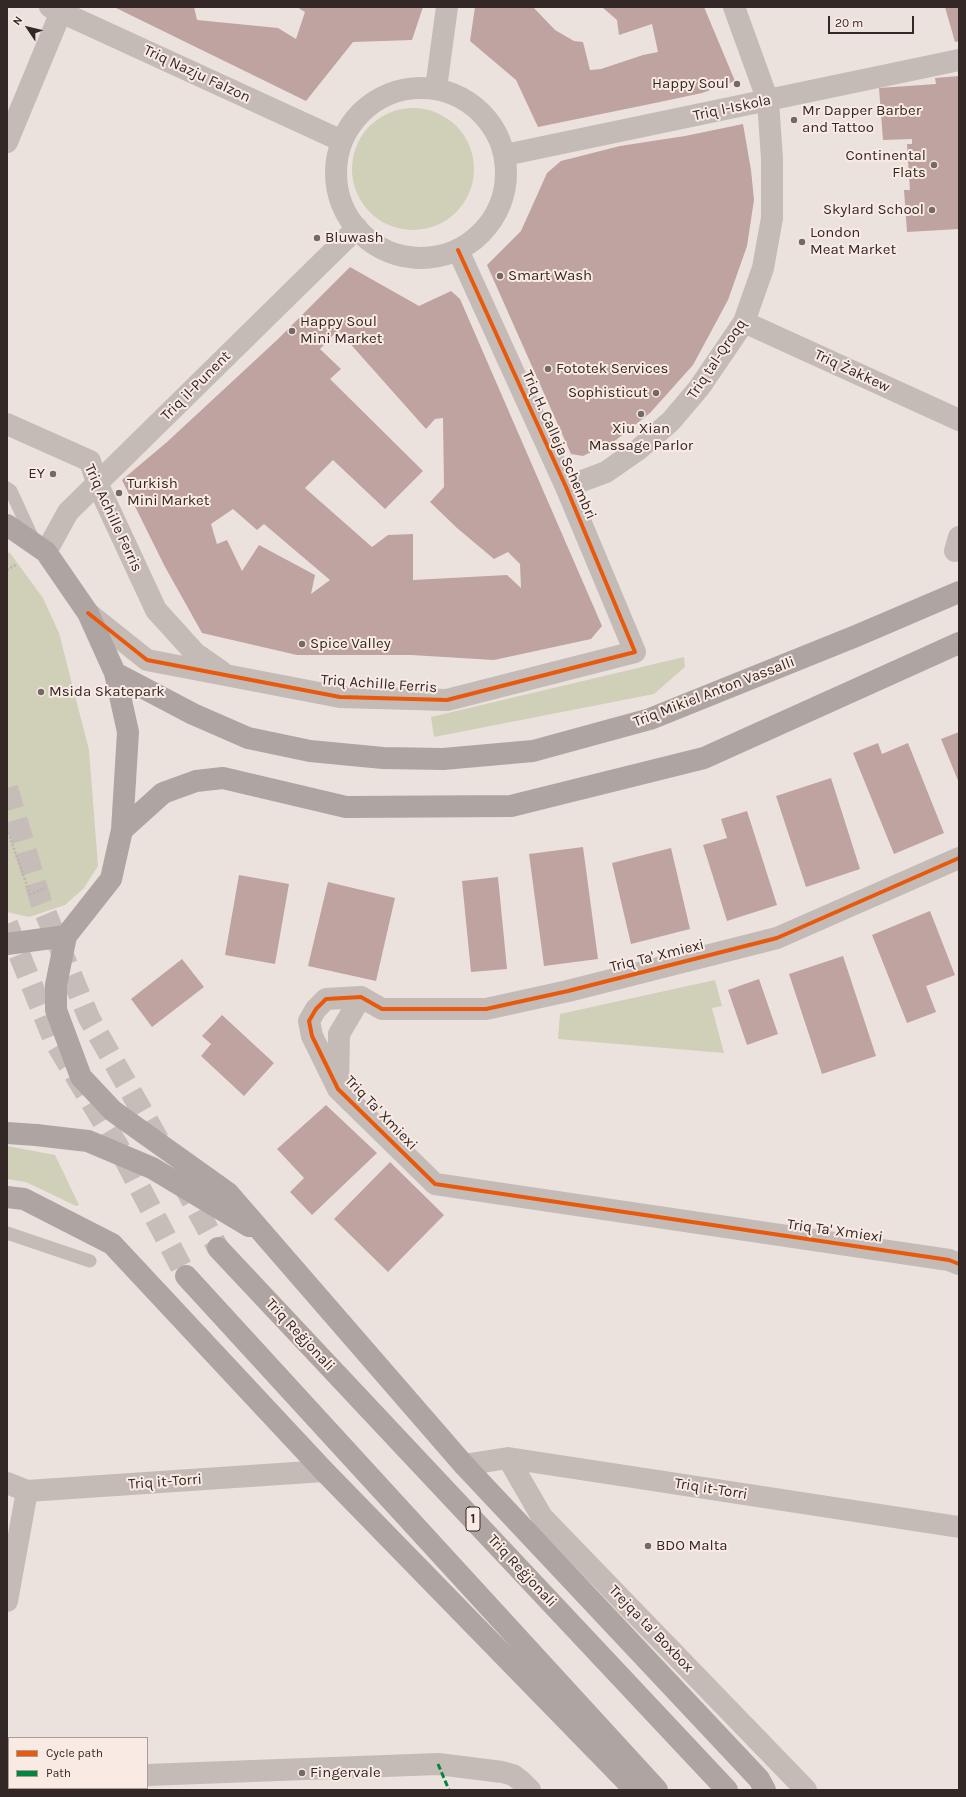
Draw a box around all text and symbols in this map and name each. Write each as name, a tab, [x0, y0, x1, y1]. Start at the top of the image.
north arrow	[8, 8, 48, 48]
scale bar	[830, 8, 916, 34]
text: N	[10, 14, 25, 28]
text: 20 m	[835, 16, 863, 30]
street label: Triq Nazju Falzon	[141, 41, 253, 107]
place label: Happy Soul	[652, 75, 729, 93]
marker: Happy Soul	[732, 79, 742, 89]
street label: Triq l-Iskola	[691, 91, 773, 125]
place label: Mr Dapper Barber and Tattoo	[802, 102, 921, 137]
marker: Mr Dapper Barber and Tattoo	[789, 115, 799, 125]
place label: Continental Flats	[846, 147, 926, 182]
marker: Continental Flats	[929, 160, 939, 170]
place label: Skylard School	[823, 201, 924, 219]
marker: Skylard School	[927, 205, 937, 215]
place label: London Meat Market	[810, 224, 896, 259]
place label: Bluwash	[325, 229, 384, 247]
marker: Bluwash	[312, 233, 322, 243]
marker: London Meat Market	[797, 237, 807, 247]
place label: Smart Wash	[508, 267, 592, 285]
marker: Smart Wash	[495, 271, 505, 281]
place label: Happy Soul Mini Market	[300, 313, 382, 348]
street label: Triq tal-Qroqq	[684, 315, 750, 403]
marker: Happy Soul Mini Market	[287, 326, 297, 336]
street label: Triq Żakkew	[811, 346, 893, 396]
street label: Triq il-Punent	[157, 347, 235, 425]
place label: Fototek Services	[556, 360, 668, 378]
marker: Fototek Services	[543, 364, 553, 374]
street label: Triq H. Calleja Schembri	[518, 368, 600, 522]
place label: Sophisticut	[568, 384, 648, 402]
marker: Sophisticut	[651, 388, 661, 398]
marker: Xiu Xian Massage Parlor	[636, 409, 646, 419]
place label: Xiu Xian Massage Parlor	[589, 420, 693, 455]
street label: Triq Achille Ferris	[80, 461, 146, 575]
place label: EY	[28, 465, 45, 483]
marker: EY	[48, 469, 58, 479]
place label: Turkish Mini Market	[127, 475, 209, 510]
marker: Turkish Mini Market	[114, 488, 124, 498]
place label: Spice Valley	[310, 635, 391, 653]
marker: Spice Valley	[297, 639, 307, 649]
street label: Triq Mikiel Anton Vassalli	[631, 653, 797, 731]
street label: Triq Achille Ferris	[320, 671, 438, 697]
place label: Msida Skatepark	[49, 683, 165, 701]
marker: Msida Skatepark	[36, 687, 46, 697]
street label: Triq Ta' Xmiexi	[608, 936, 706, 976]
street label: Triq Ta' Xmiexi	[341, 1072, 421, 1154]
street label: Triq Ta' Xmiexi	[786, 1215, 884, 1247]
street label: Triq Reġjonali	[262, 1295, 338, 1375]
street label: Triq it-Torri	[128, 1470, 202, 1494]
street label: Triq it-Torri	[673, 1474, 749, 1504]
road number: 1	[466, 1507, 480, 1531]
street label: Triq Reġjonali	[484, 1531, 560, 1611]
place label: BDO Malta	[656, 1537, 728, 1555]
marker: BDO Malta	[643, 1541, 653, 1551]
street label: Trejqa ta' Boxbox	[605, 1582, 697, 1676]
legend	[8, 1737, 148, 1789]
text: Cycle path	[46, 1746, 103, 1760]
place label: Fingervale	[310, 1764, 381, 1782]
text: Path	[46, 1766, 71, 1780]
marker: Fingervale	[297, 1768, 307, 1778]

